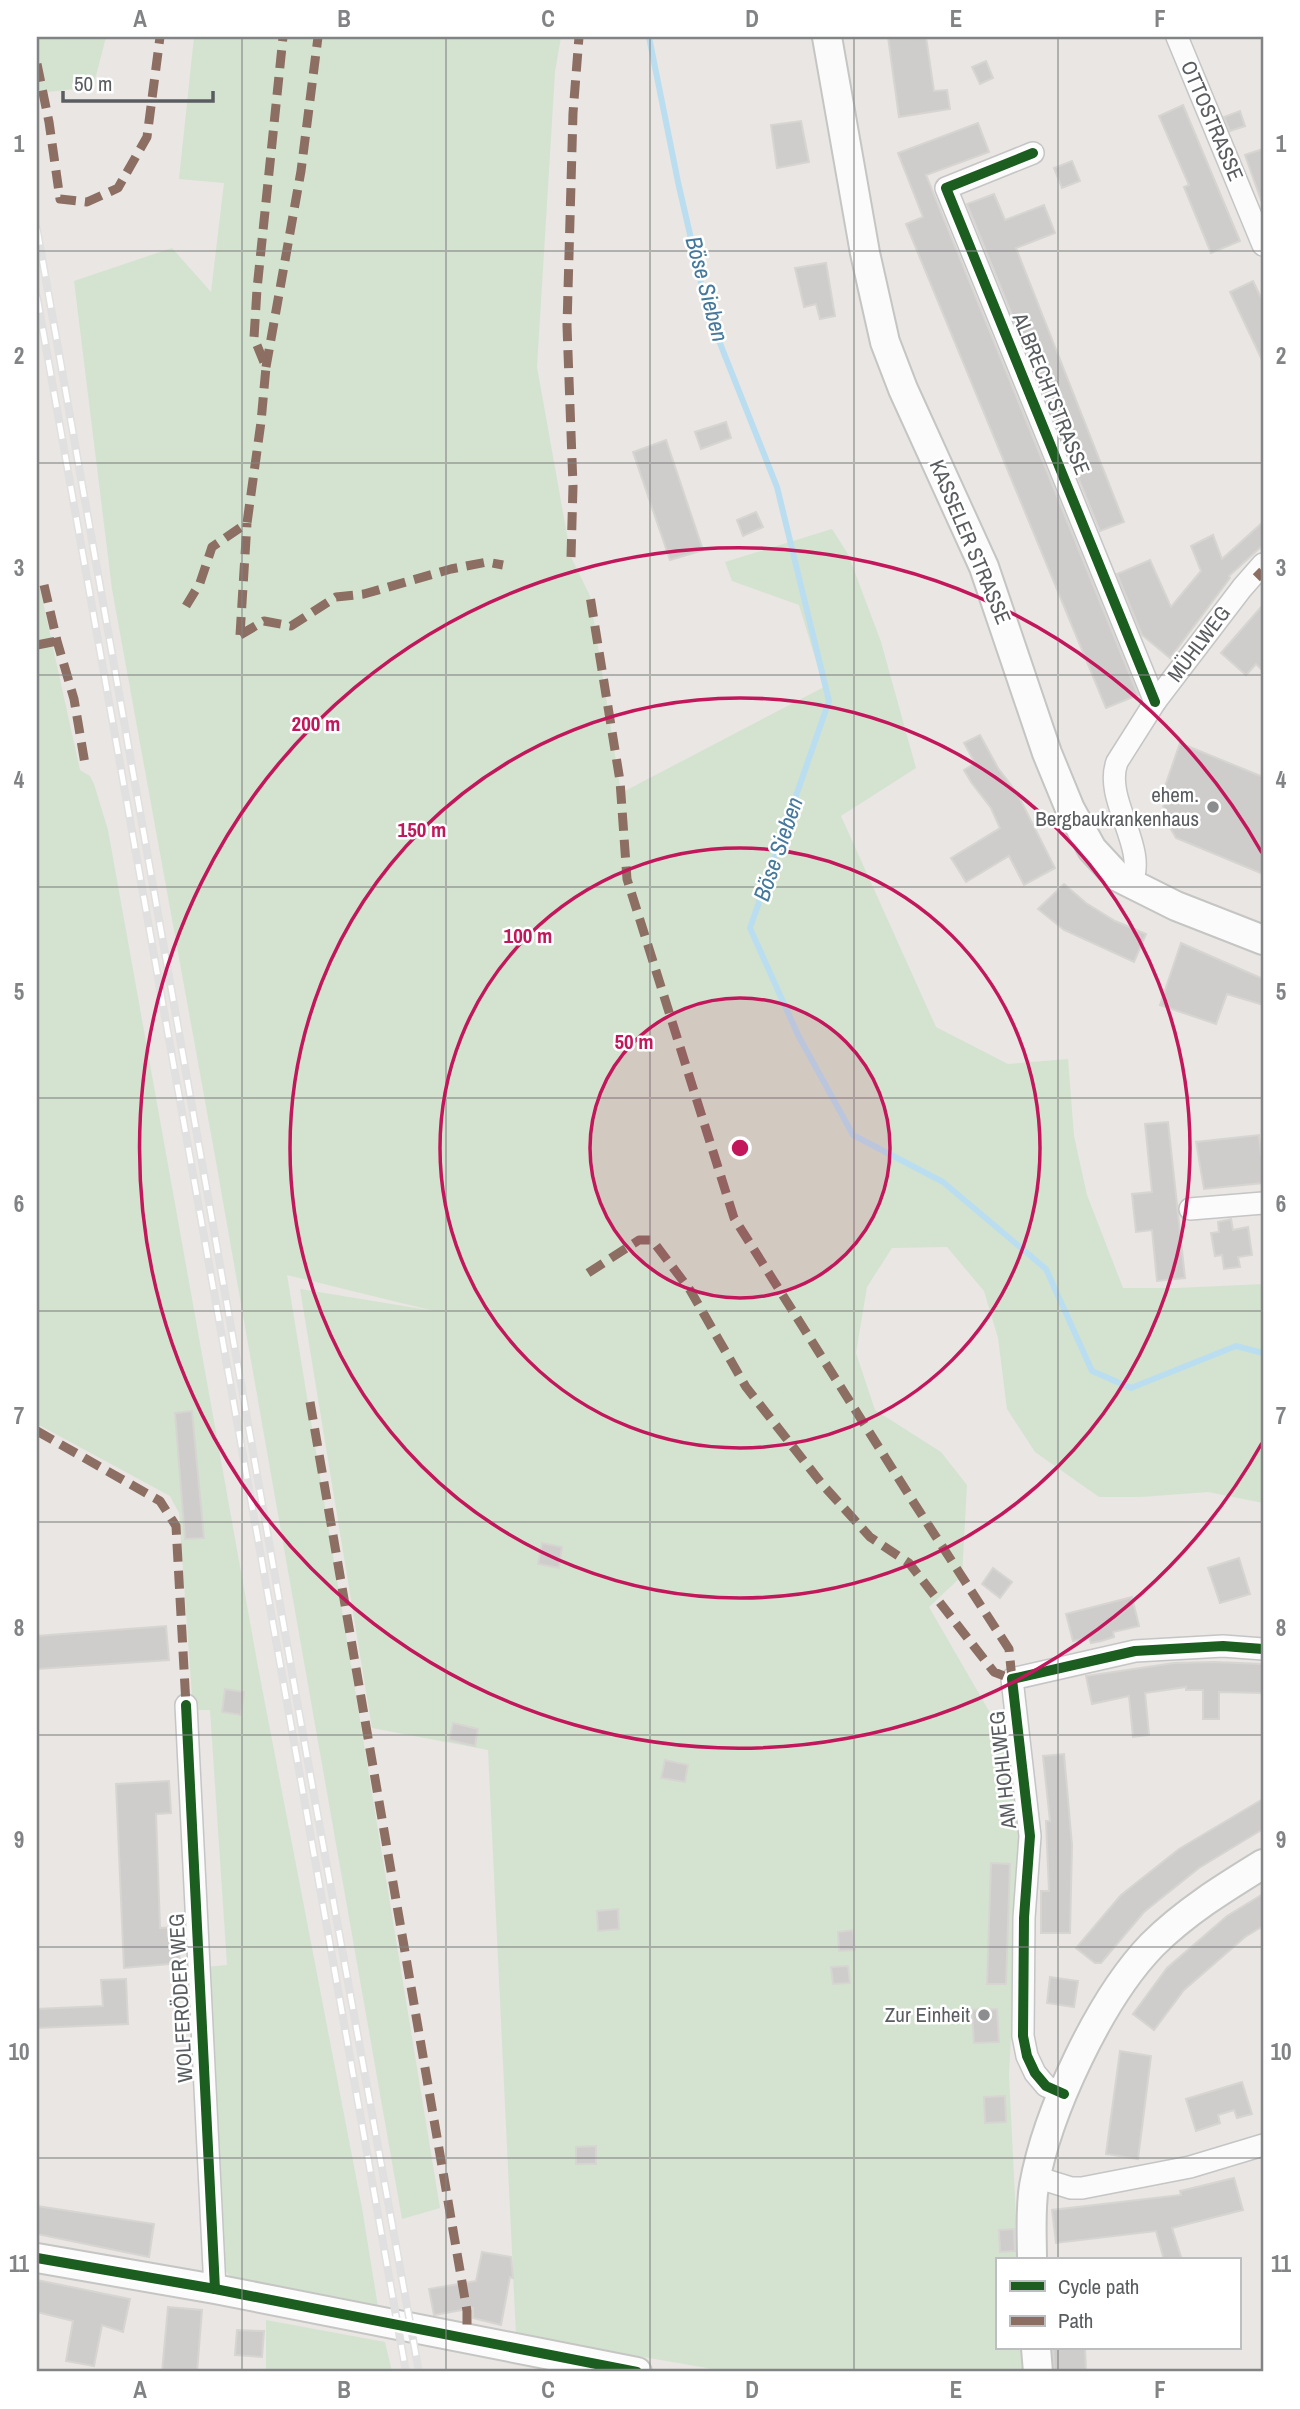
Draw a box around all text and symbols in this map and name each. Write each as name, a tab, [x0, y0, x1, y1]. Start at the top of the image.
text: A	[133, 3, 147, 34]
text: B	[337, 3, 351, 34]
text: C	[541, 3, 555, 34]
text: D	[745, 3, 759, 34]
text: E	[950, 3, 962, 34]
text: F	[1154, 3, 1166, 34]
street label: OTTOSTRASSE	[1174, 56, 1251, 185]
scale bar	[63, 60, 214, 104]
text: 50 m	[74, 69, 112, 98]
text: 1	[14, 128, 25, 159]
text: 1	[1276, 128, 1287, 159]
water label: Böse Sieben	[679, 233, 736, 345]
street label: ALBRECHTSTRASSE	[1005, 308, 1097, 479]
text: 2	[14, 340, 24, 371]
text: 2	[1276, 340, 1286, 371]
street label: KASSELER STRASSE	[923, 455, 1018, 629]
text: 3	[14, 552, 24, 583]
text: 3	[1276, 552, 1286, 583]
street label: MÜHLWEG	[1160, 600, 1237, 688]
text: 200 m	[292, 709, 340, 738]
text: 4	[14, 764, 25, 795]
text: 4	[1276, 764, 1287, 795]
place label: ehem. Bergbaukrankenhaus	[1035, 780, 1199, 833]
water label: Böse Sieben	[745, 793, 810, 905]
marker: ehem. Bergbaukrankenhaus	[1205, 799, 1221, 815]
text: 150 m	[398, 815, 446, 844]
text: 100 m	[504, 921, 552, 950]
text: 5	[14, 976, 24, 1007]
text: 5	[1276, 976, 1286, 1007]
text: 50 m	[614, 1027, 654, 1056]
centre of rings	[728, 1136, 752, 1160]
text: 6	[14, 1188, 24, 1219]
text: 6	[1276, 1188, 1286, 1219]
text: 7	[14, 1400, 24, 1431]
text: 7	[1276, 1400, 1286, 1431]
text: 8	[14, 1612, 24, 1643]
text: 8	[1276, 1612, 1286, 1643]
street label: AM HOHLWEG	[982, 1710, 1023, 1831]
text: 9	[14, 1824, 24, 1855]
text: 9	[1276, 1824, 1286, 1855]
street label: WOLFERÖDER WEG	[162, 1913, 199, 2083]
place label: Zur Einheit	[885, 2000, 970, 2029]
marker: Zur Einheit	[976, 2007, 992, 2023]
text: 10	[9, 2036, 29, 2067]
text: 10	[1271, 2036, 1291, 2067]
text: 11	[9, 2248, 29, 2279]
text: 11	[1271, 2248, 1291, 2279]
legend	[996, 2258, 1240, 2350]
text: Cycle path	[1058, 2272, 1139, 2301]
text: Path	[1058, 2306, 1093, 2335]
text: A	[133, 2374, 147, 2405]
text: B	[337, 2374, 351, 2405]
text: C	[541, 2374, 555, 2405]
text: D	[745, 2374, 759, 2405]
text: E	[950, 2374, 962, 2405]
text: F	[1154, 2374, 1166, 2405]

